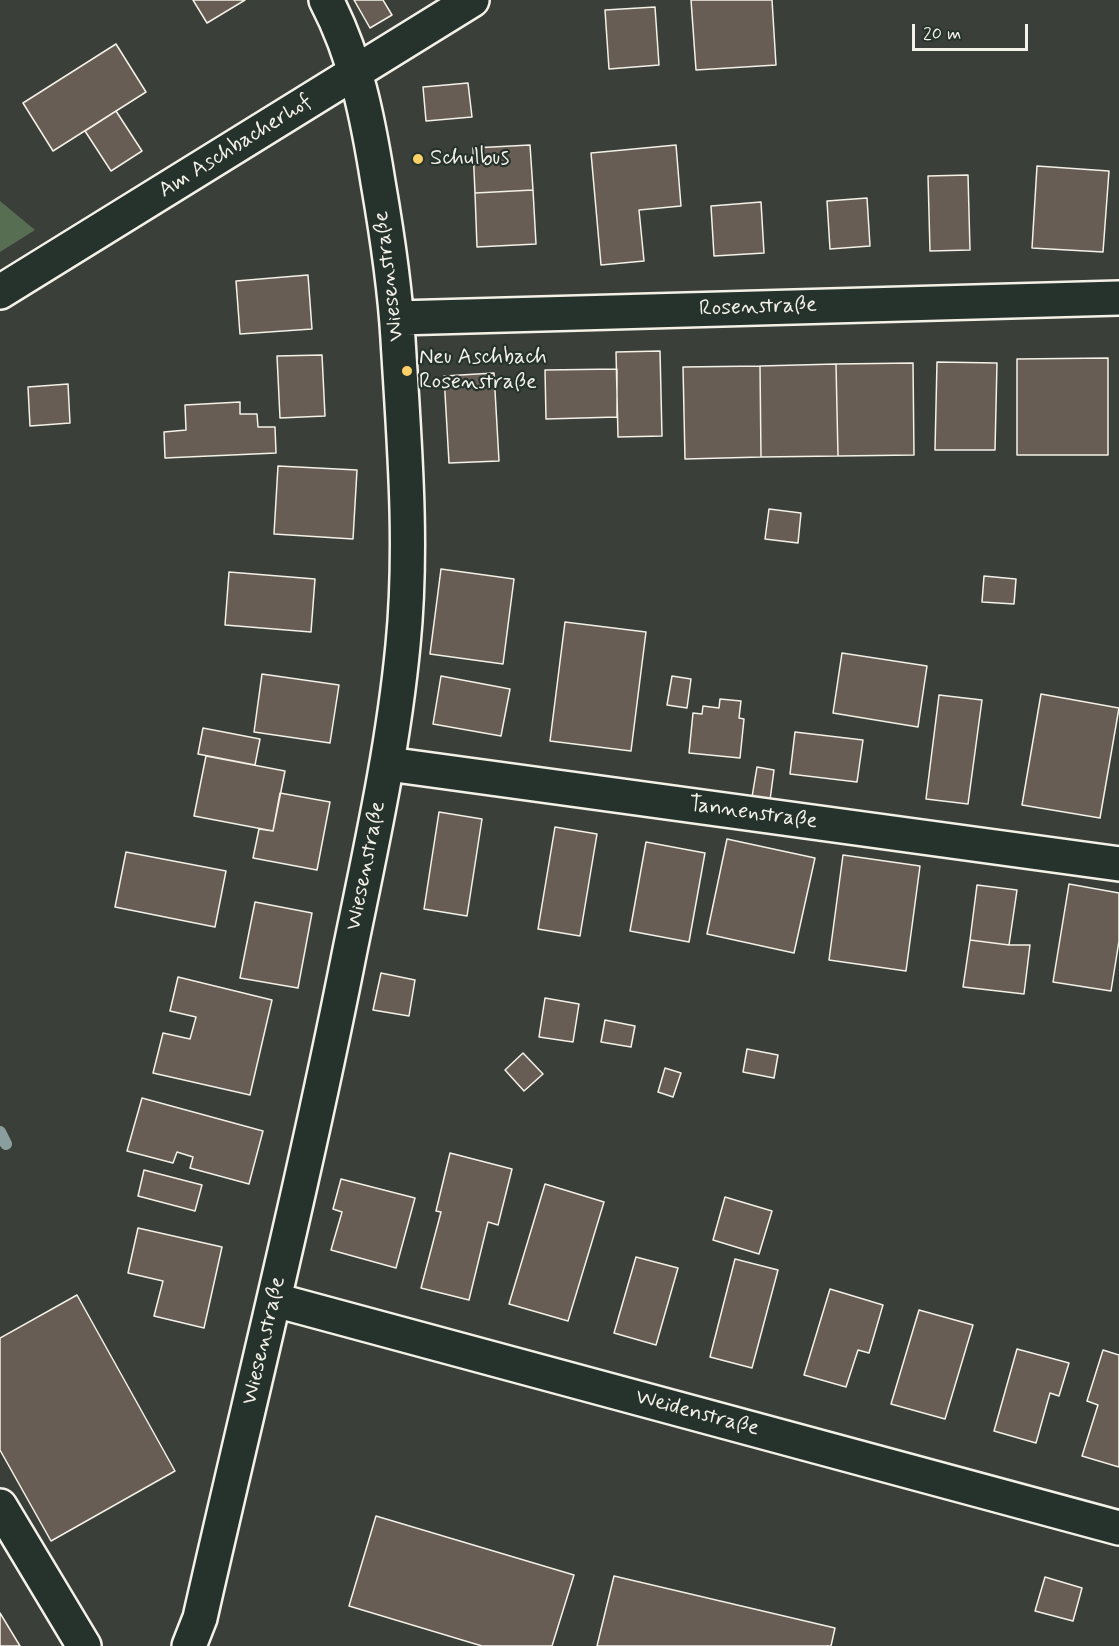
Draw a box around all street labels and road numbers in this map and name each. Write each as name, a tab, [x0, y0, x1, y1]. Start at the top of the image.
street label: Am Aschbacherhof	[154, 89, 318, 205]
street label: Wiesenstraße	[369, 209, 411, 343]
street label: Rosenstraße	[699, 293, 817, 323]
street label: Tannenstraße	[687, 792, 819, 836]
street label: Wiesenstraße	[342, 799, 392, 933]
street label: Wiesenstraße	[237, 1274, 293, 1408]
street label: Weidenstraße	[632, 1385, 762, 1443]

